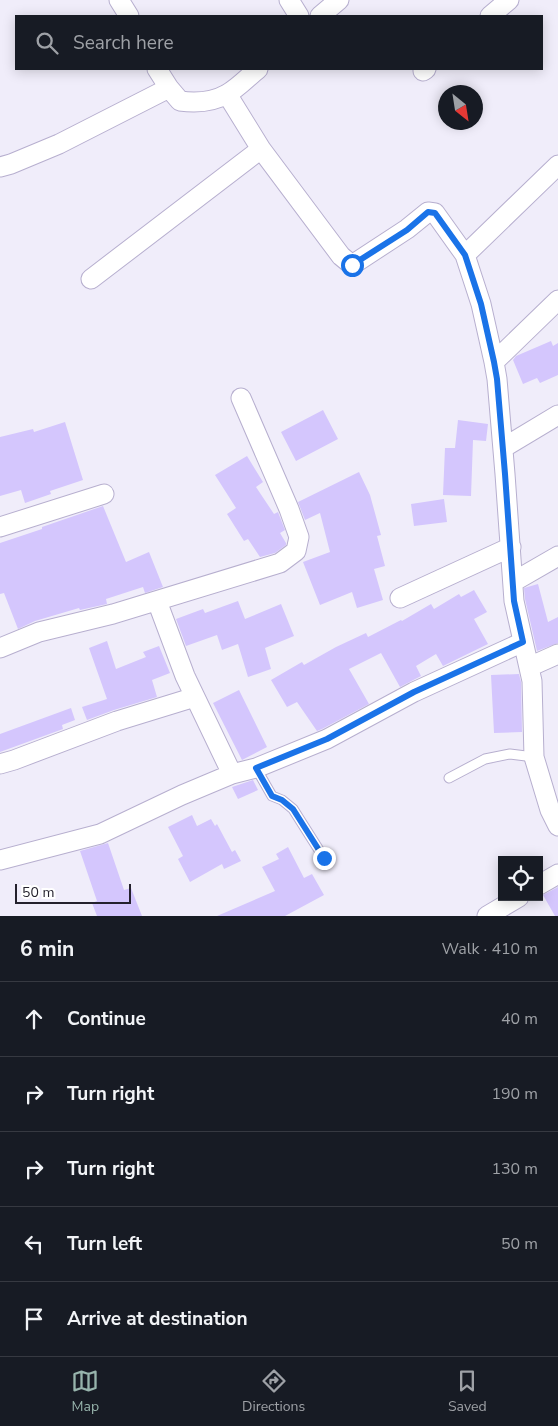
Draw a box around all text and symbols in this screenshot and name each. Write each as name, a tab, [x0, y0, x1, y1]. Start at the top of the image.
search box	[15, 15, 543, 70]
icon: search	[33, 29, 61, 57]
text: Search here	[73, 30, 174, 56]
north arrow	[438, 85, 483, 130]
route start	[341, 254, 364, 277]
route end	[313, 847, 336, 870]
map controls	[498, 856, 543, 901]
button: locate	[498, 856, 543, 901]
scale bar	[15, 881, 131, 904]
text: 50 m	[22, 883, 54, 902]
text: 6 min	[20, 935, 74, 963]
text: Walk · 410 m	[442, 938, 538, 960]
icon: ahead	[20, 1005, 48, 1033]
text: Continue	[67, 1006, 146, 1032]
text: 40 m	[501, 1008, 538, 1030]
icon: right	[20, 1080, 48, 1108]
text: Turn right	[67, 1081, 154, 1107]
text: 190 m	[491, 1083, 538, 1105]
icon: right	[20, 1155, 48, 1183]
text: Turn right	[67, 1156, 154, 1182]
text: 130 m	[491, 1158, 538, 1180]
icon: left	[20, 1230, 48, 1258]
text: Turn left	[67, 1231, 142, 1257]
text: 50 m	[501, 1233, 538, 1255]
icon: arrive	[20, 1305, 48, 1333]
text: Arrive at destination	[67, 1306, 248, 1332]
tab: Map	[71, 1367, 99, 1416]
tab: Directions	[242, 1367, 305, 1416]
tab: Saved	[448, 1367, 487, 1416]

